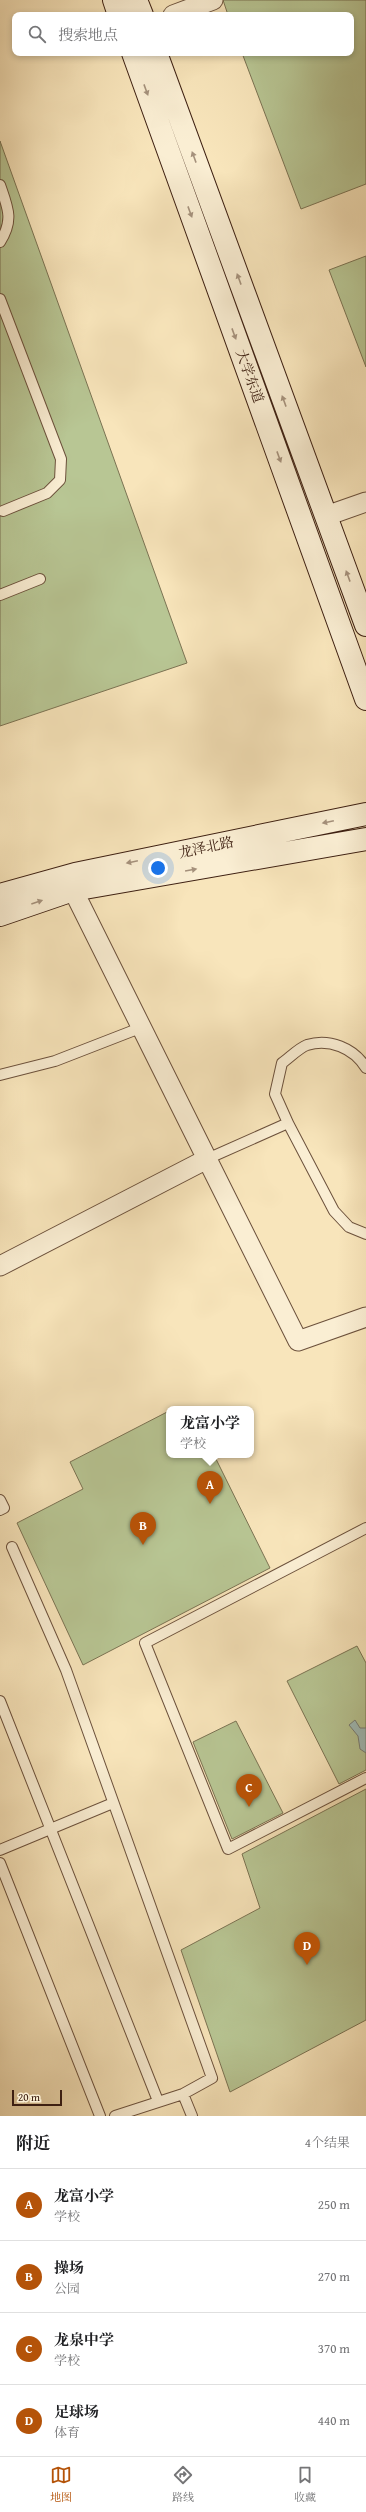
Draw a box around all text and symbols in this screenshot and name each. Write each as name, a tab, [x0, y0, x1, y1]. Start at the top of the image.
search box	[12, 12, 354, 56]
icon: search	[26, 23, 48, 45]
text: 搜索地点	[58, 24, 118, 45]
one-way arrow	[144, 84, 150, 96]
one-way arrow	[190, 151, 196, 163]
one-way arrow	[188, 206, 194, 218]
one-way arrow	[235, 273, 241, 285]
one-way arrow	[232, 329, 238, 341]
street label: 大学东道	[231, 346, 269, 406]
one-way arrow	[280, 395, 286, 407]
one-way arrow	[276, 451, 282, 463]
one-way arrow	[344, 569, 350, 581]
one-way arrow	[322, 819, 334, 825]
street label: 龙泽北路	[177, 831, 235, 863]
your location	[148, 858, 168, 878]
one-way arrow	[126, 859, 138, 865]
one-way arrow	[185, 866, 197, 872]
one-way arrow	[31, 899, 43, 905]
popup	[166, 1406, 254, 1458]
text: 龙富小学	[180, 1412, 240, 1433]
text: 学校	[180, 1434, 206, 1453]
pin: A	[197, 1471, 223, 1504]
pin: B	[130, 1512, 156, 1545]
pin: C	[236, 1774, 262, 1807]
pin: D	[294, 1932, 320, 1965]
scale bar	[12, 2088, 62, 2107]
text: 20 m	[18, 2089, 40, 2105]
text: 附近	[16, 2130, 50, 2155]
text: 4个结果	[305, 2133, 350, 2152]
text: 龙富小学	[54, 2185, 114, 2206]
text: A	[25, 2195, 33, 2214]
text: 250 m	[318, 2195, 350, 2214]
text: 学校	[54, 2207, 80, 2226]
text: 操场	[54, 2257, 84, 2278]
text: B	[25, 2267, 33, 2286]
text: 270 m	[318, 2267, 350, 2286]
text: 公园	[54, 2279, 80, 2298]
text: 龙泉中学	[54, 2329, 114, 2350]
text: C	[25, 2339, 33, 2358]
text: 370 m	[318, 2339, 350, 2358]
text: 学校	[54, 2351, 80, 2370]
text: 足球场	[54, 2401, 99, 2422]
text: D	[25, 2411, 33, 2430]
text: 440 m	[318, 2411, 350, 2430]
text: 体育	[54, 2423, 80, 2442]
tab: 地图	[50, 2464, 72, 2505]
tab: 路线	[172, 2464, 194, 2505]
tab: 收藏	[294, 2464, 316, 2505]

